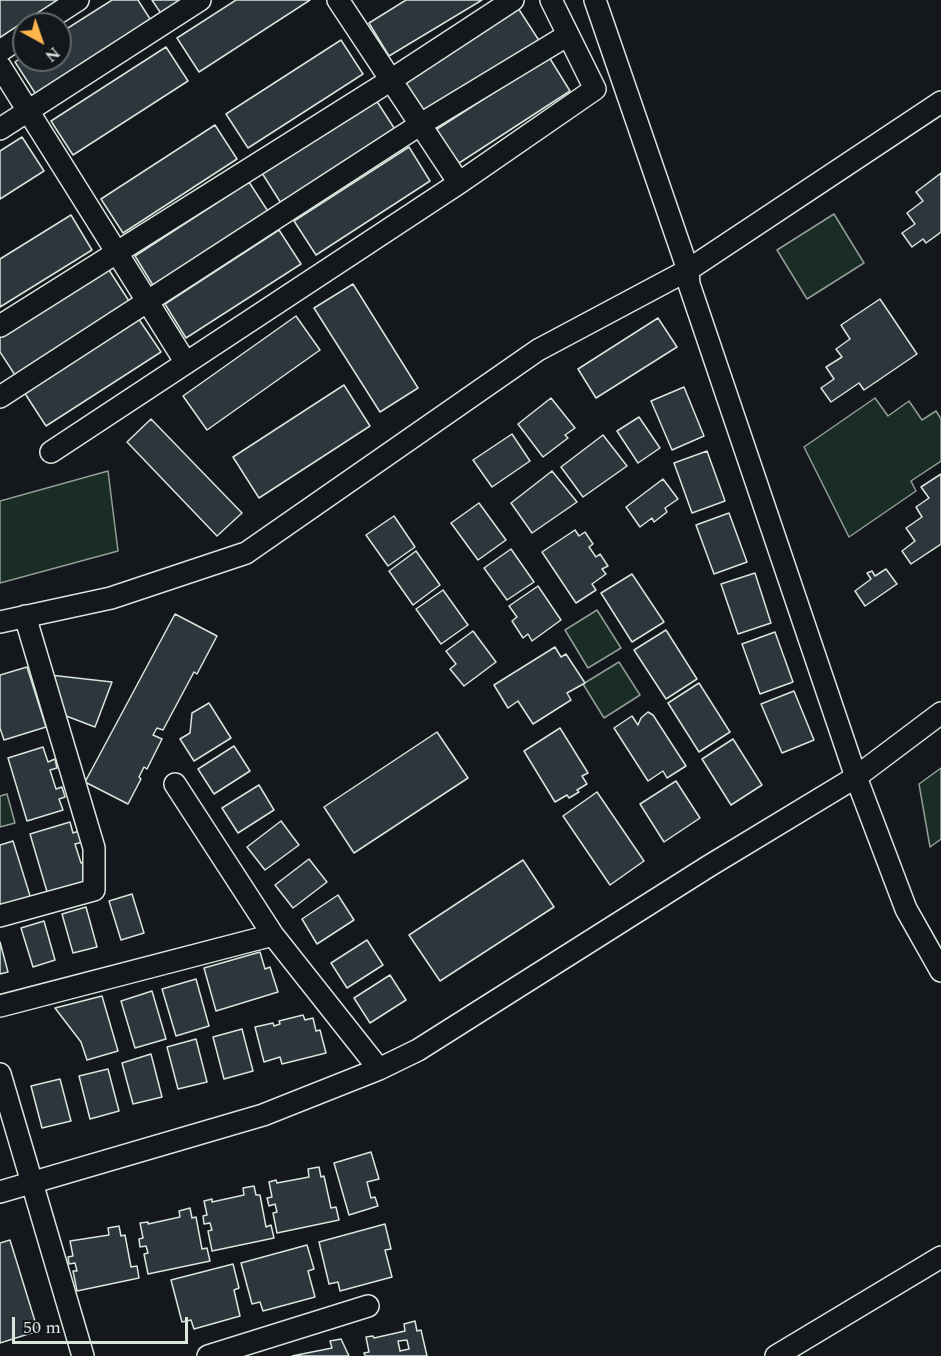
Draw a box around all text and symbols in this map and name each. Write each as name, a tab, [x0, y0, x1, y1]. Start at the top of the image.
north arrow	[12, 12, 72, 72]
text: N	[40, 41, 65, 68]
scale bar	[15, 1305, 190, 1343]
text: 50 m	[23, 1314, 61, 1341]

